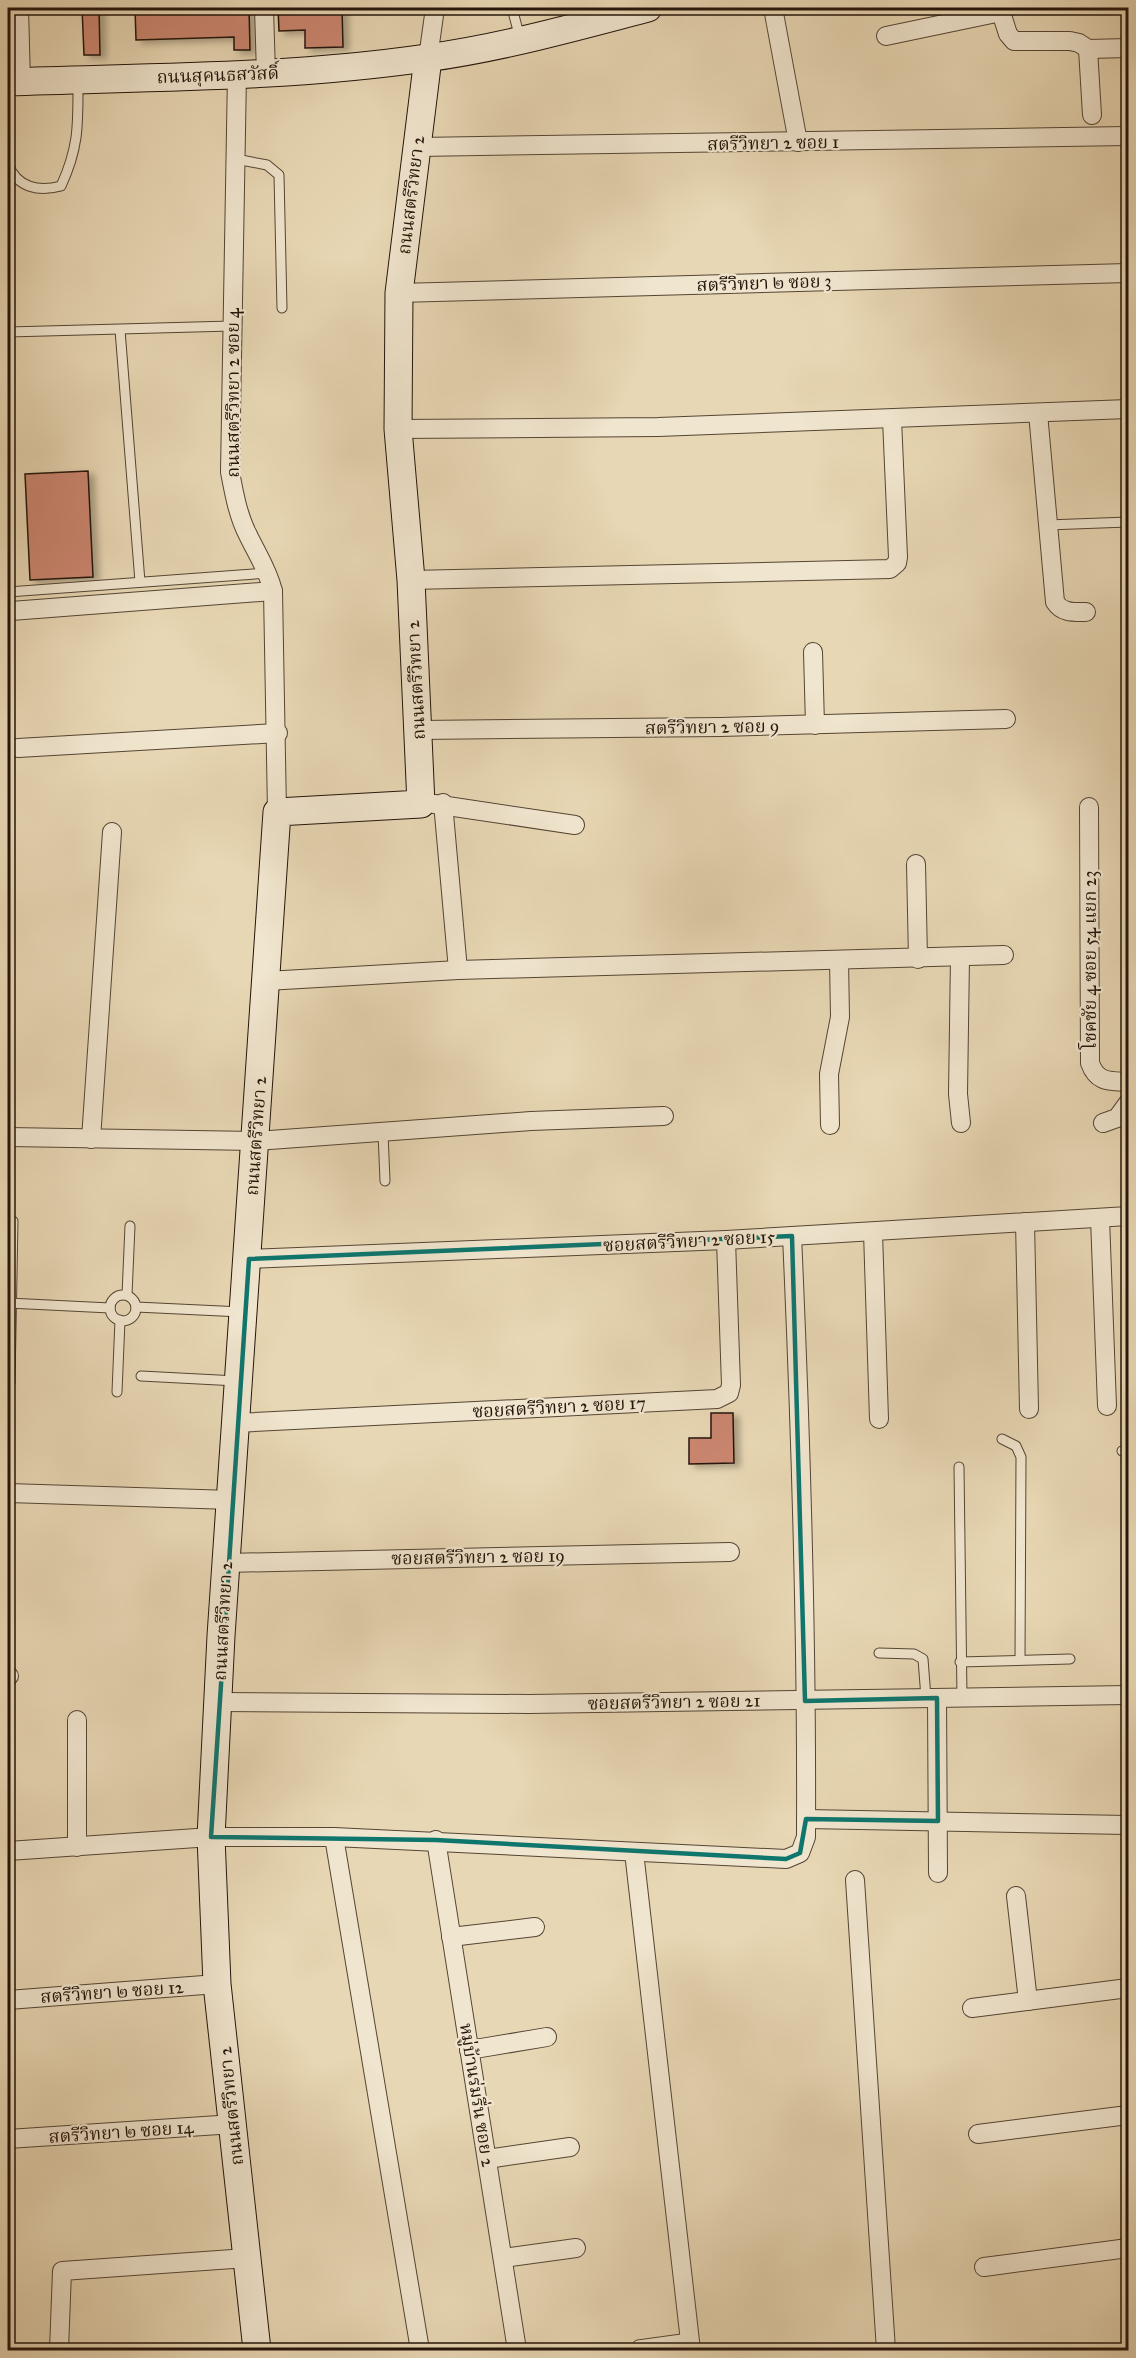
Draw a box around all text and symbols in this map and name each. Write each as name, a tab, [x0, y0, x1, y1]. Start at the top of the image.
street label: ถนนสุคนธสวัสดิ์	[156, 59, 281, 89]
street label: สตรีวิทยา 2 ซอย 1	[707, 131, 839, 155]
street label: ถนนสตรีวิทยา 2	[393, 134, 429, 256]
street label: สตรีวิทยา ๒ ซอย 3	[696, 270, 832, 296]
street label: ถนนสตรีวิทยา 2 ซอย 4	[222, 307, 244, 478]
street label: ถนนสตรีวิทยา 2	[402, 620, 430, 740]
street label: สตรีวิทยา 2 ซอย 9	[645, 715, 779, 739]
street label: โชคชัย 4 ซอย 54 แยก 23	[1077, 871, 1101, 1050]
street label: ถนนสตรีวิทยา 2	[241, 1075, 271, 1196]
street label: ซอยสตรีวิทยา 2 ซอย 15	[602, 1225, 776, 1256]
street label: ซอยสตรีวิทยา 2 ซอย 17	[472, 1391, 646, 1423]
street label: ซอยสตรีวิทยา 2 ซอย 19	[391, 1544, 565, 1570]
street label: ถนนสตรีวิทยา 2	[209, 1561, 237, 1681]
street label: ซอยสตรีวิทยา 2 ซอย 21	[587, 1689, 761, 1715]
street label: สตรีวิทยา ๒ ซอย 12	[39, 1976, 185, 2008]
street label: หมู่บ้านร่มรื่น ซอย 2	[455, 2021, 502, 2169]
street label: ถนนสตรีวิทยา 2	[214, 2045, 248, 2167]
street label: สตรีวิทยา ๒ ซอย 14	[48, 2116, 195, 2148]

